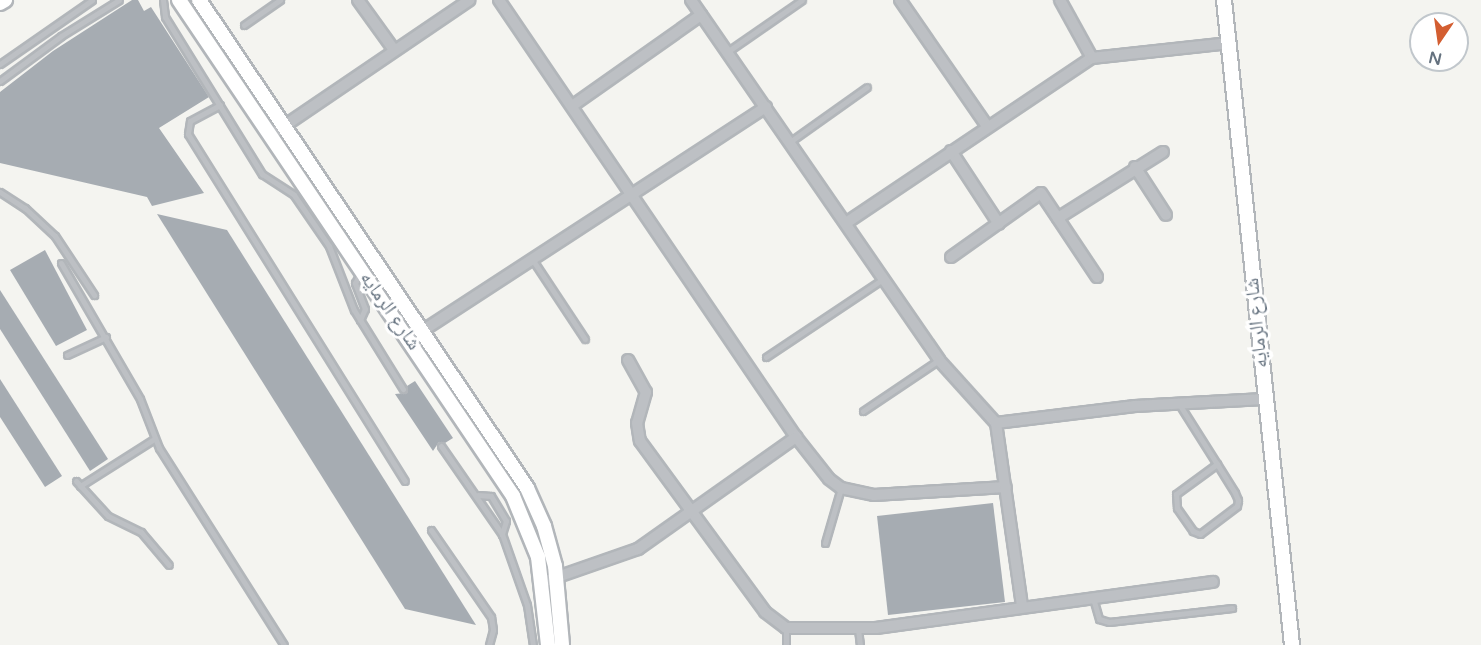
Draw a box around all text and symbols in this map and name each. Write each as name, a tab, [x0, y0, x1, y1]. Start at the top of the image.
north arrow	[1409, 12, 1469, 72]
text: N	[1427, 46, 1444, 69]
street label: شارع الرمايه	[354, 267, 426, 355]
street label: شارع الرمايه	[1240, 277, 1274, 369]

